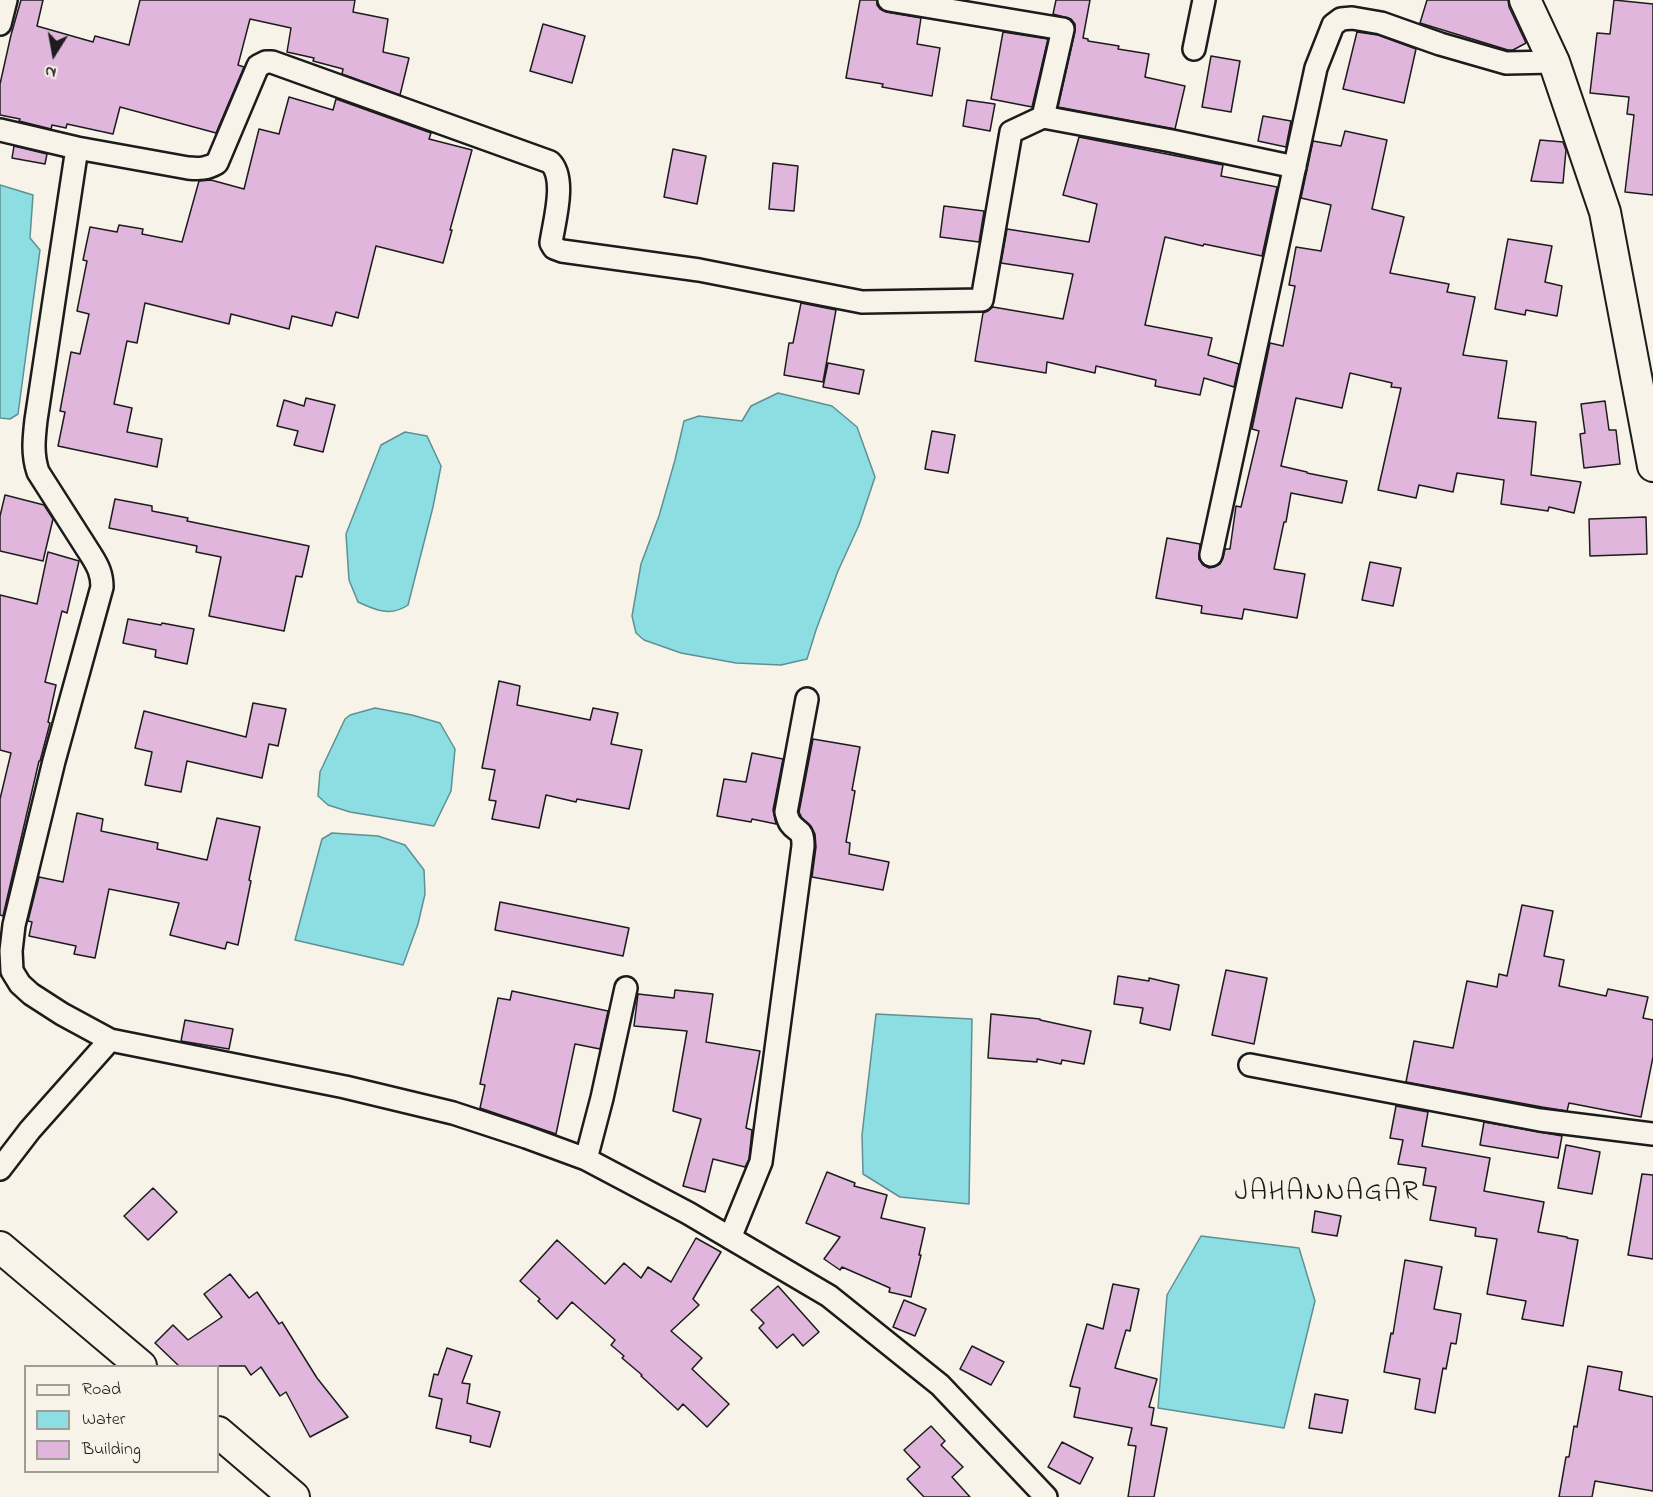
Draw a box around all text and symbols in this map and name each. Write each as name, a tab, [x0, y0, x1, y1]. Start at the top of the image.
north arrow	[24, 24, 84, 84]
text: N	[43, 59, 58, 84]
district label: JAHANNAGAR	[1235, 1177, 1419, 1211]
legend	[24, 1365, 219, 1473]
text: Road	[82, 1377, 121, 1403]
text: Water	[82, 1407, 125, 1433]
text: Building	[82, 1437, 141, 1463]

